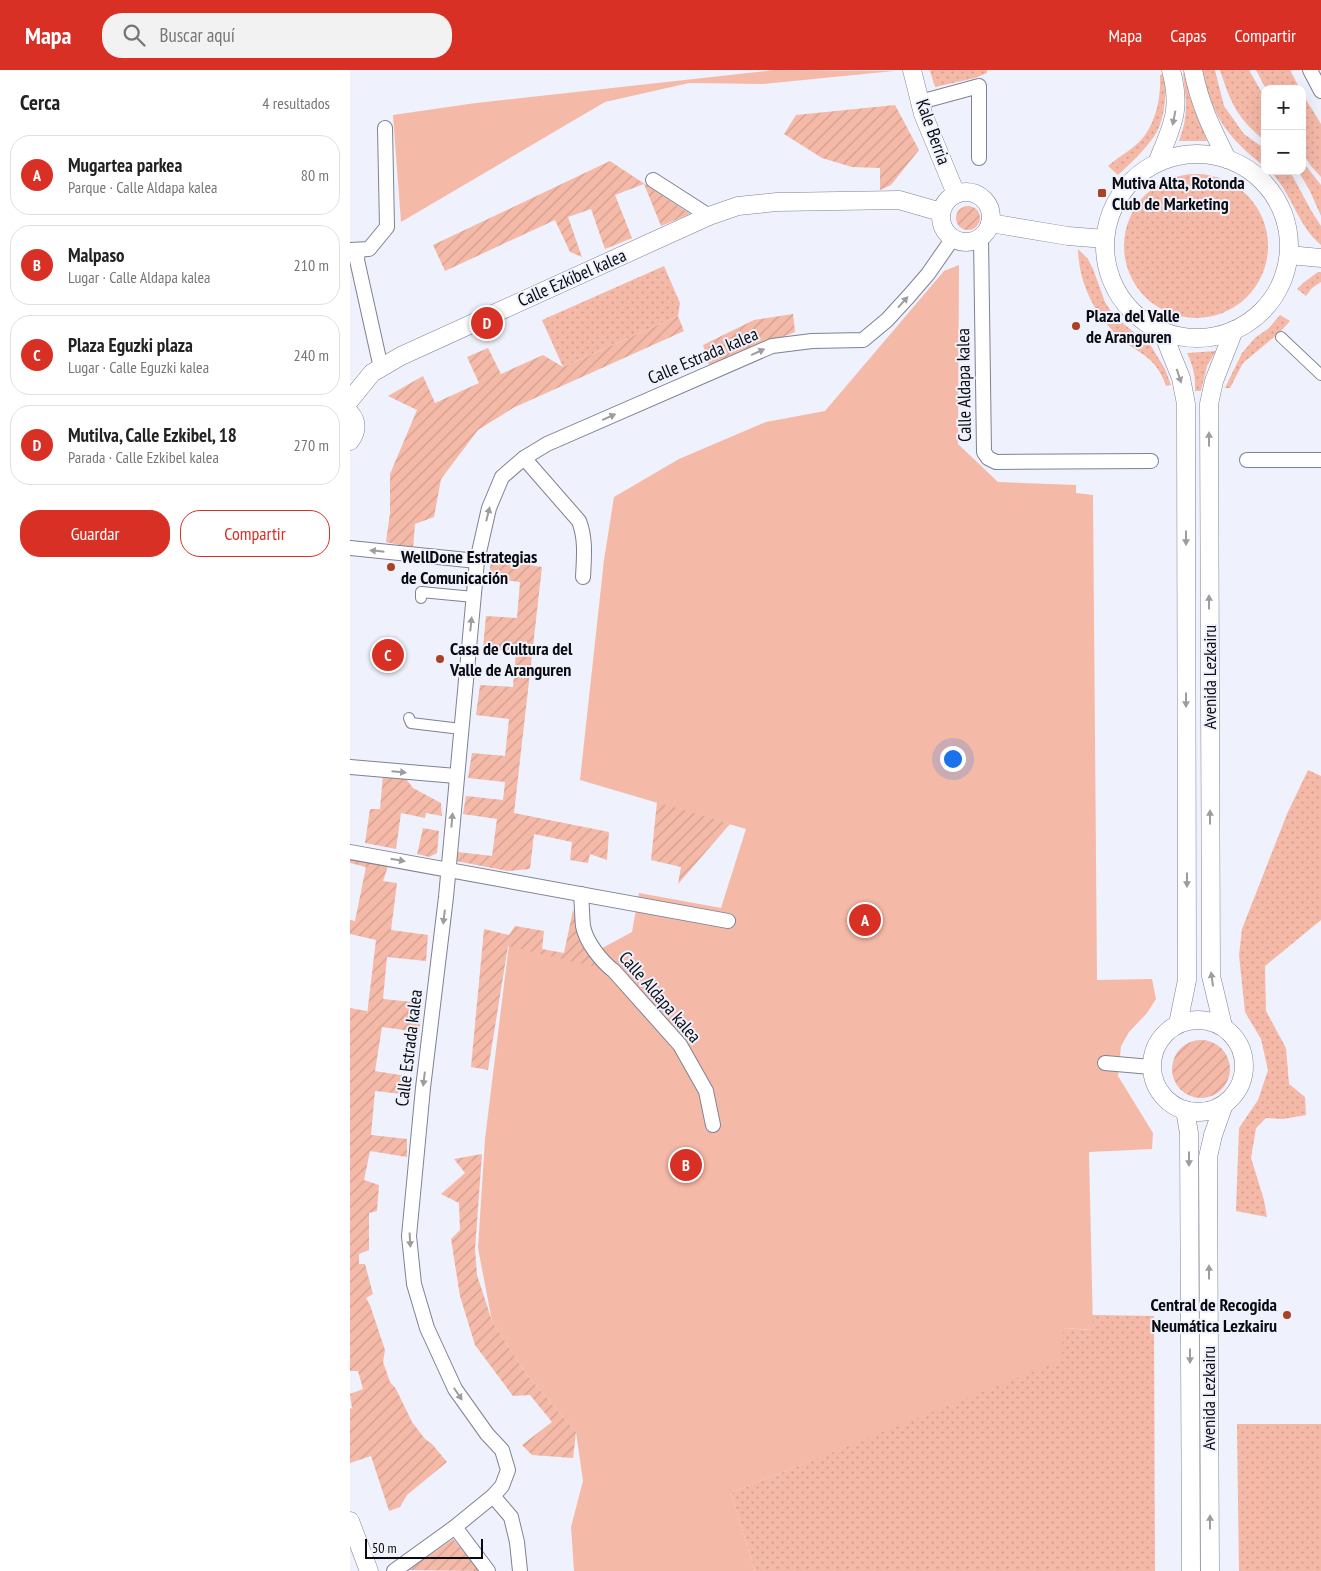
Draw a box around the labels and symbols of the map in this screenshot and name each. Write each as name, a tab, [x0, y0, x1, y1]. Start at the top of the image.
street label: Kale Berria	[911, 96, 956, 168]
one-way arrow	[1169, 110, 1177, 126]
place label: Mutiva Alta, Rotonda Club de Marketing	[1112, 171, 1245, 215]
marker: Mutiva Alta, Rotonda Club de Marketing	[1096, 187, 1108, 199]
street label: Calle Ezkibel kalea	[514, 243, 630, 312]
one-way arrow	[898, 296, 909, 309]
pin: D	[471, 304, 503, 342]
place label: Plaza del Valle de Aranguren	[1086, 304, 1180, 348]
marker: Plaza del Valle de Aranguren	[1070, 320, 1082, 332]
street label: Calle Estrada kalea	[644, 322, 761, 389]
street label: Calle Aldapa kalea	[951, 328, 976, 442]
one-way arrow	[751, 347, 765, 355]
one-way arrow	[1176, 369, 1184, 384]
one-way arrow	[602, 412, 616, 420]
one-way arrow	[1205, 431, 1213, 447]
one-way arrow	[484, 506, 492, 521]
one-way arrow	[1182, 530, 1190, 546]
place label: WellDone Estrategias de Comunicación	[400, 545, 537, 589]
one-way arrow	[368, 547, 384, 555]
marker: WellDone Estrategias de Comunicación	[385, 561, 397, 573]
one-way arrow	[1205, 593, 1213, 609]
one-way arrow	[467, 615, 475, 631]
street label: Avenida Lezkairu	[1198, 625, 1221, 729]
pin: C	[372, 636, 404, 674]
place label: Casa de Cultura del Valle de Aranguren	[449, 637, 573, 681]
marker: Casa de Cultura del Valle de Aranguren	[434, 653, 446, 665]
one-way arrow	[1182, 693, 1190, 709]
your location	[940, 746, 966, 772]
one-way arrow	[391, 768, 407, 776]
one-way arrow	[1206, 808, 1214, 824]
one-way arrow	[448, 812, 456, 828]
one-way arrow	[390, 857, 406, 865]
one-way arrow	[1183, 873, 1191, 889]
pin: A	[849, 901, 881, 939]
one-way arrow	[440, 910, 448, 926]
street label: Calle Aldapa kalea	[614, 946, 706, 1047]
one-way arrow	[1208, 971, 1216, 987]
street label: Calle Estrada kalea	[390, 988, 427, 1108]
one-way arrow	[420, 1071, 428, 1087]
pin: B	[670, 1146, 702, 1184]
one-way arrow	[1185, 1151, 1193, 1167]
one-way arrow	[406, 1233, 414, 1249]
one-way arrow	[1205, 1264, 1213, 1280]
place label: Central de Recogida Neumática Lezkairu	[1151, 1293, 1277, 1337]
marker: Central de Recogida Neumática Lezkairu	[1281, 1309, 1293, 1321]
street label: Avenida Lezkairu	[1197, 1346, 1220, 1450]
one-way arrow	[1186, 1348, 1194, 1364]
one-way arrow	[453, 1387, 463, 1400]
one-way arrow	[1206, 1514, 1214, 1530]
scale bar	[365, 1536, 482, 1559]

